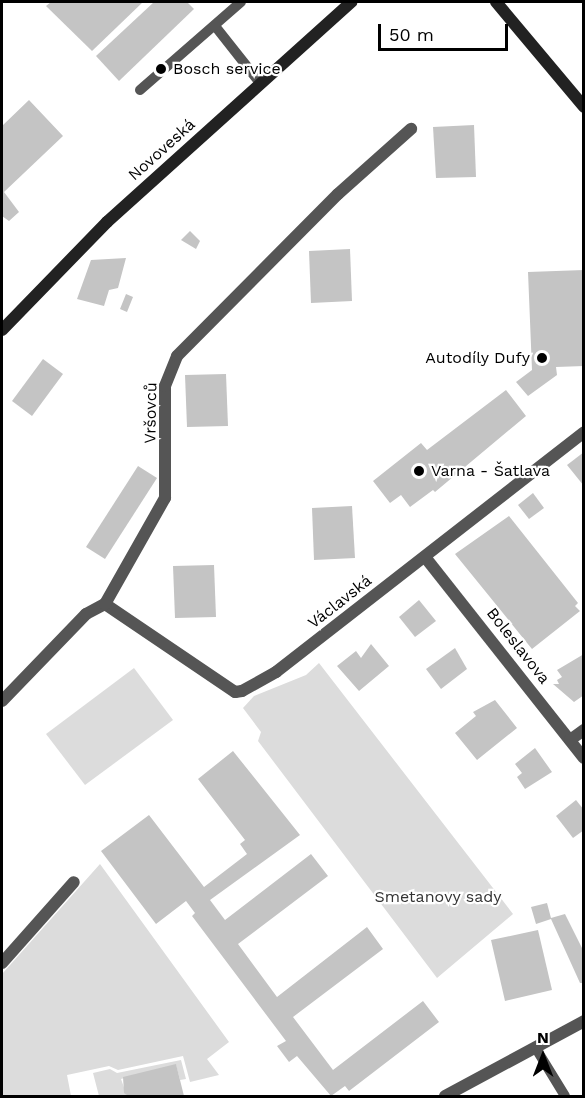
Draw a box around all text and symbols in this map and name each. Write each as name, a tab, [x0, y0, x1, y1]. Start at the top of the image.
scale bar	[381, 12, 512, 50]
text: 50 m	[389, 24, 434, 45]
place label: Bosch service	[173, 59, 281, 79]
marker: Bosch service	[154, 62, 168, 76]
street label: Novoveská	[125, 115, 199, 185]
place label: Autodíly Dufy	[425, 348, 530, 368]
marker: Autodíly Dufy	[535, 351, 549, 365]
street label: Vršovců	[141, 382, 161, 444]
place label: Varna - Šatlava	[431, 461, 550, 481]
marker: Varna - Šatlava	[412, 464, 426, 478]
street label: Václavská	[304, 571, 376, 633]
street label: Boleslavova	[482, 604, 554, 688]
park label: Smetanovy sady	[374, 887, 502, 907]
north arrow	[513, 1026, 573, 1086]
text: N	[537, 1028, 549, 1047]

